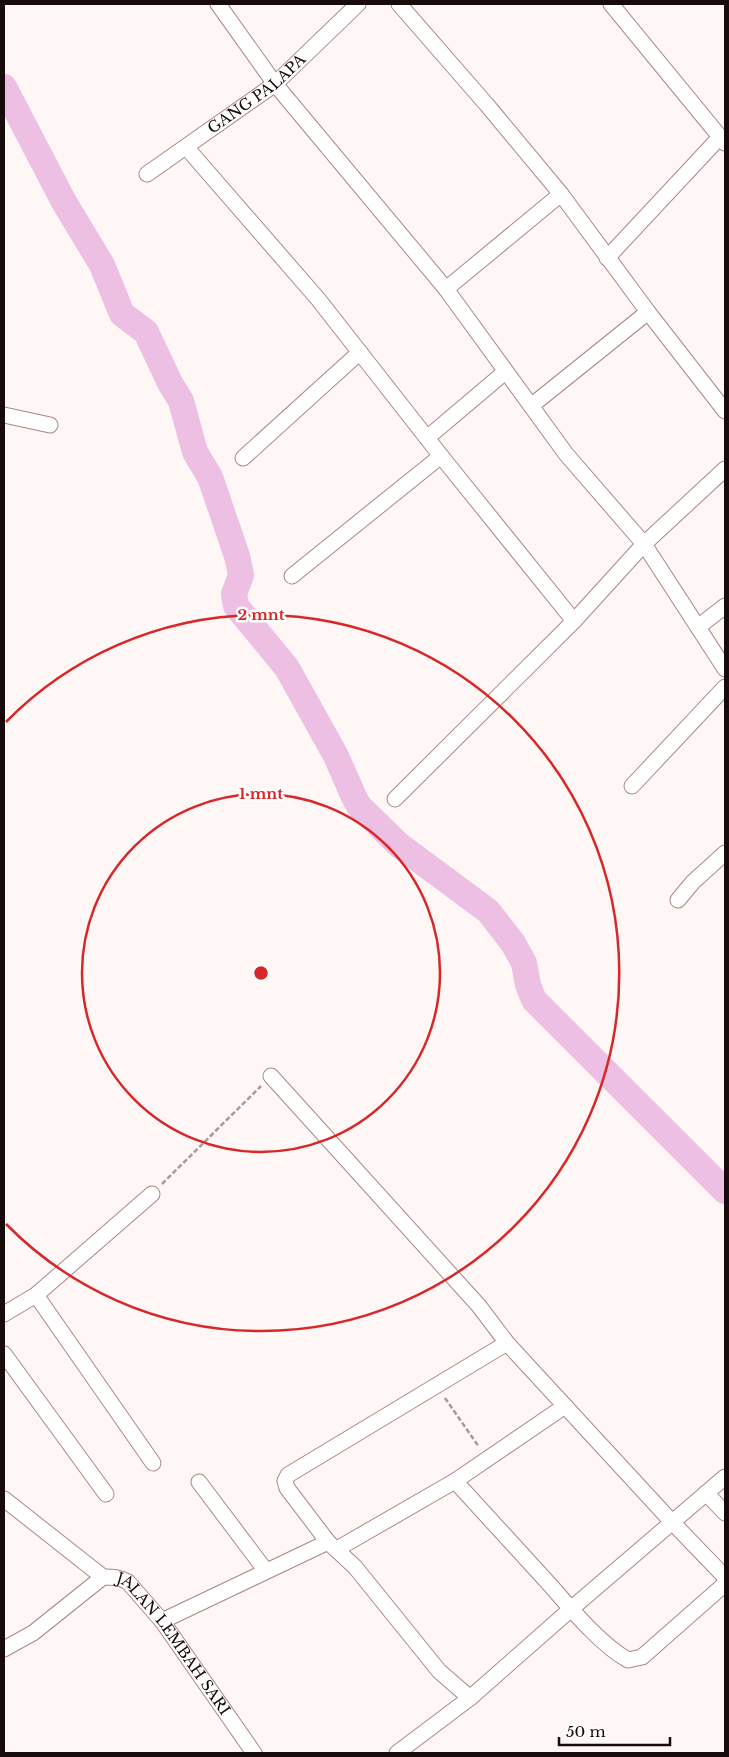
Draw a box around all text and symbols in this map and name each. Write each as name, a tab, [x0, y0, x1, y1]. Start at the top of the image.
street label: GANG PALAPA	[204, 49, 310, 137]
text: 2 mnt	[238, 605, 285, 624]
text: 1 mnt	[239, 784, 283, 803]
centre of rings	[252, 964, 270, 982]
street label: JALAN LEMBAH SARI	[113, 1568, 235, 1719]
scale bar	[559, 1714, 670, 1746]
text: 50 m	[566, 1722, 606, 1741]

